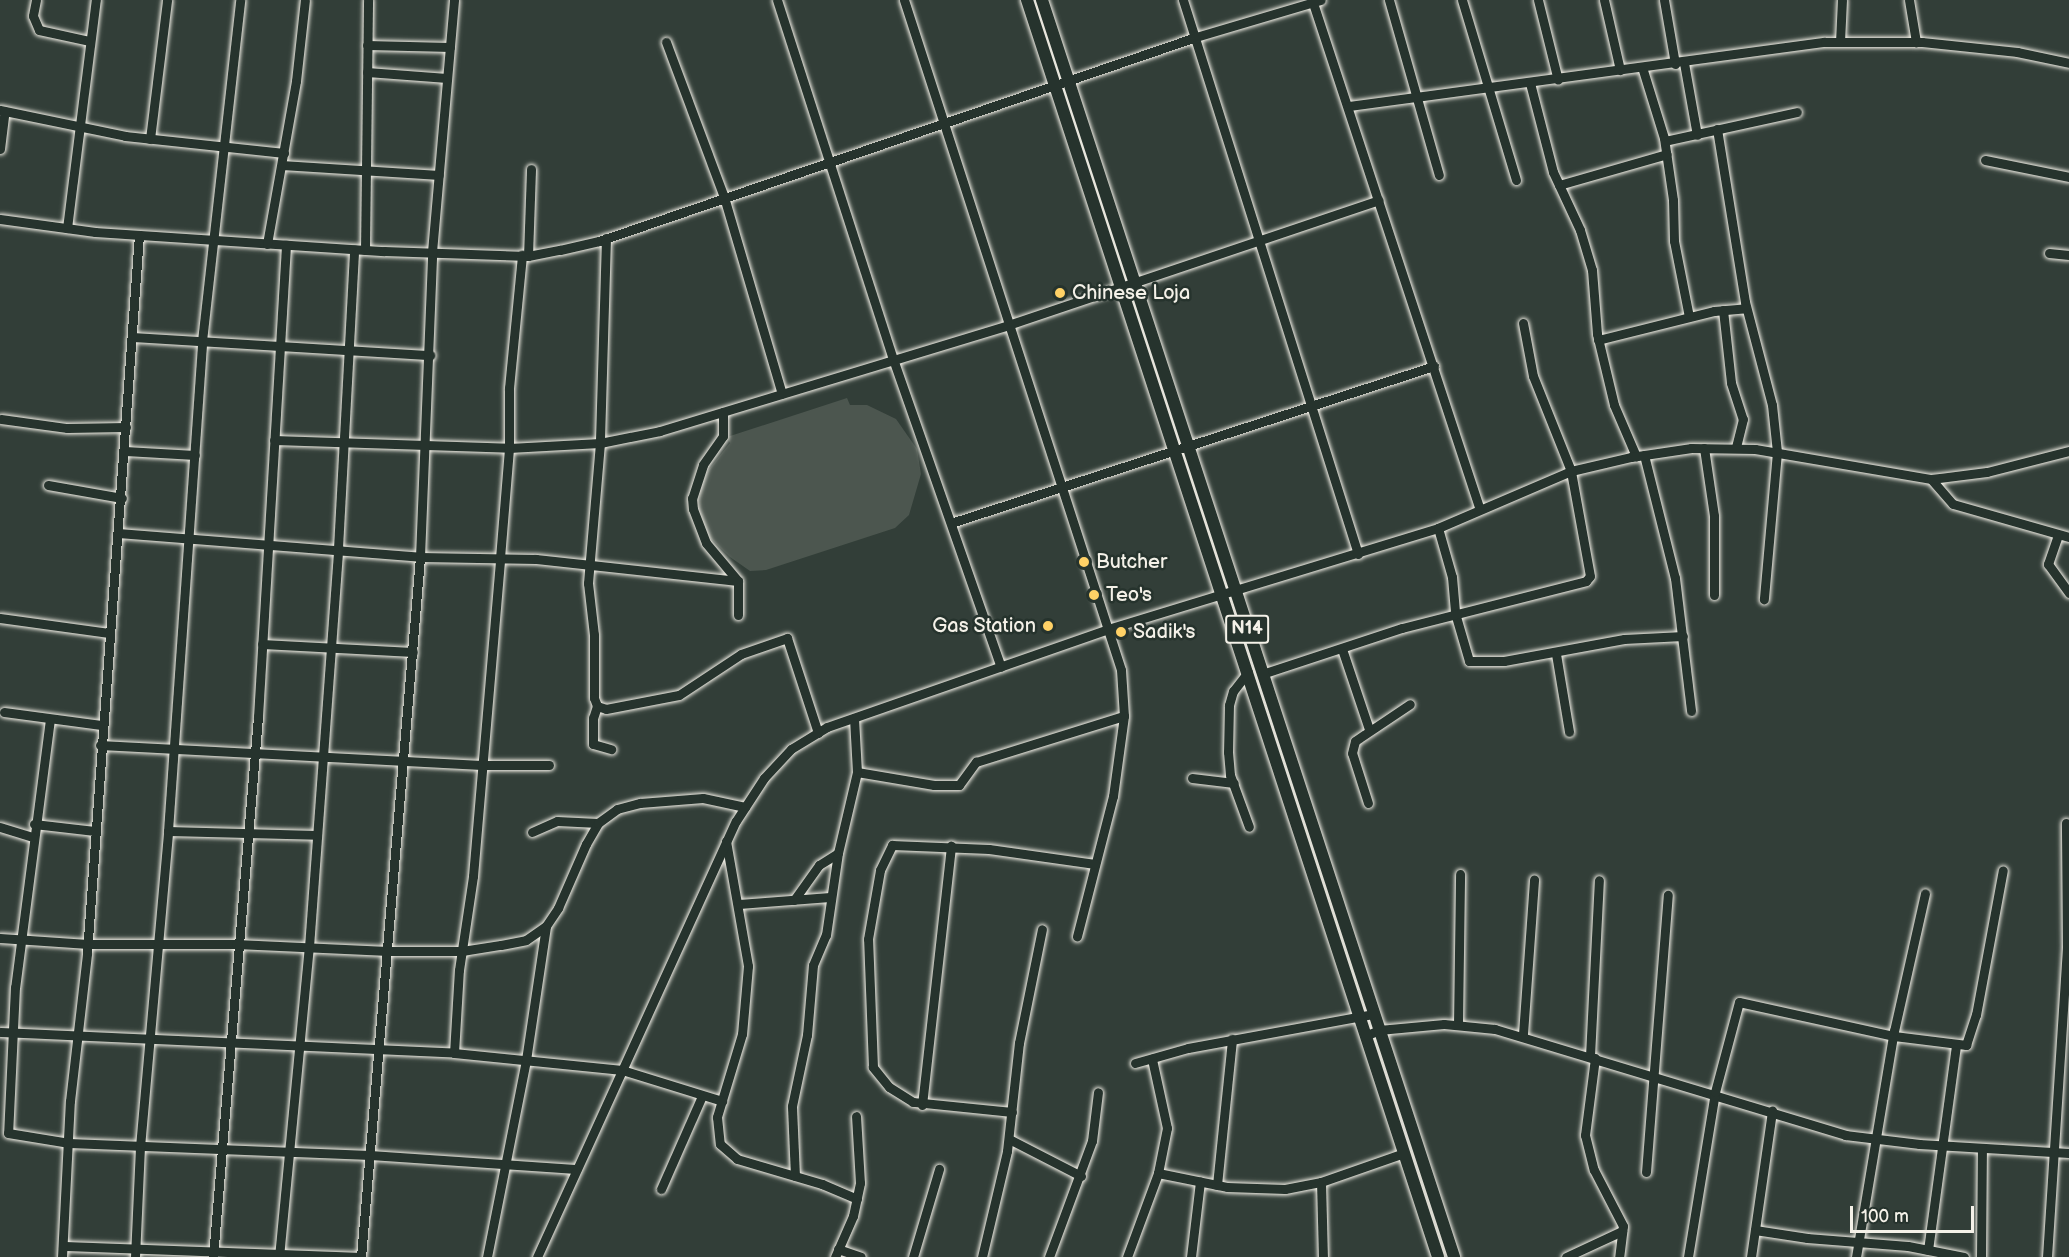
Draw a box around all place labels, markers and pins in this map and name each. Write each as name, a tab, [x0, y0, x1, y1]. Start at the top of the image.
place label: Chinese Loja	[1072, 281, 1190, 305]
marker: Chinese Loja	[1053, 286, 1067, 300]
place label: Butcher	[1096, 550, 1167, 574]
marker: Butcher	[1077, 555, 1091, 569]
place label: Teo's	[1106, 583, 1152, 607]
marker: Teo's	[1087, 588, 1101, 602]
place label: Gas Station	[932, 614, 1036, 638]
marker: Gas Station	[1041, 619, 1055, 633]
place label: Sadik's	[1133, 620, 1195, 644]
marker: Sadik's	[1114, 625, 1128, 639]

